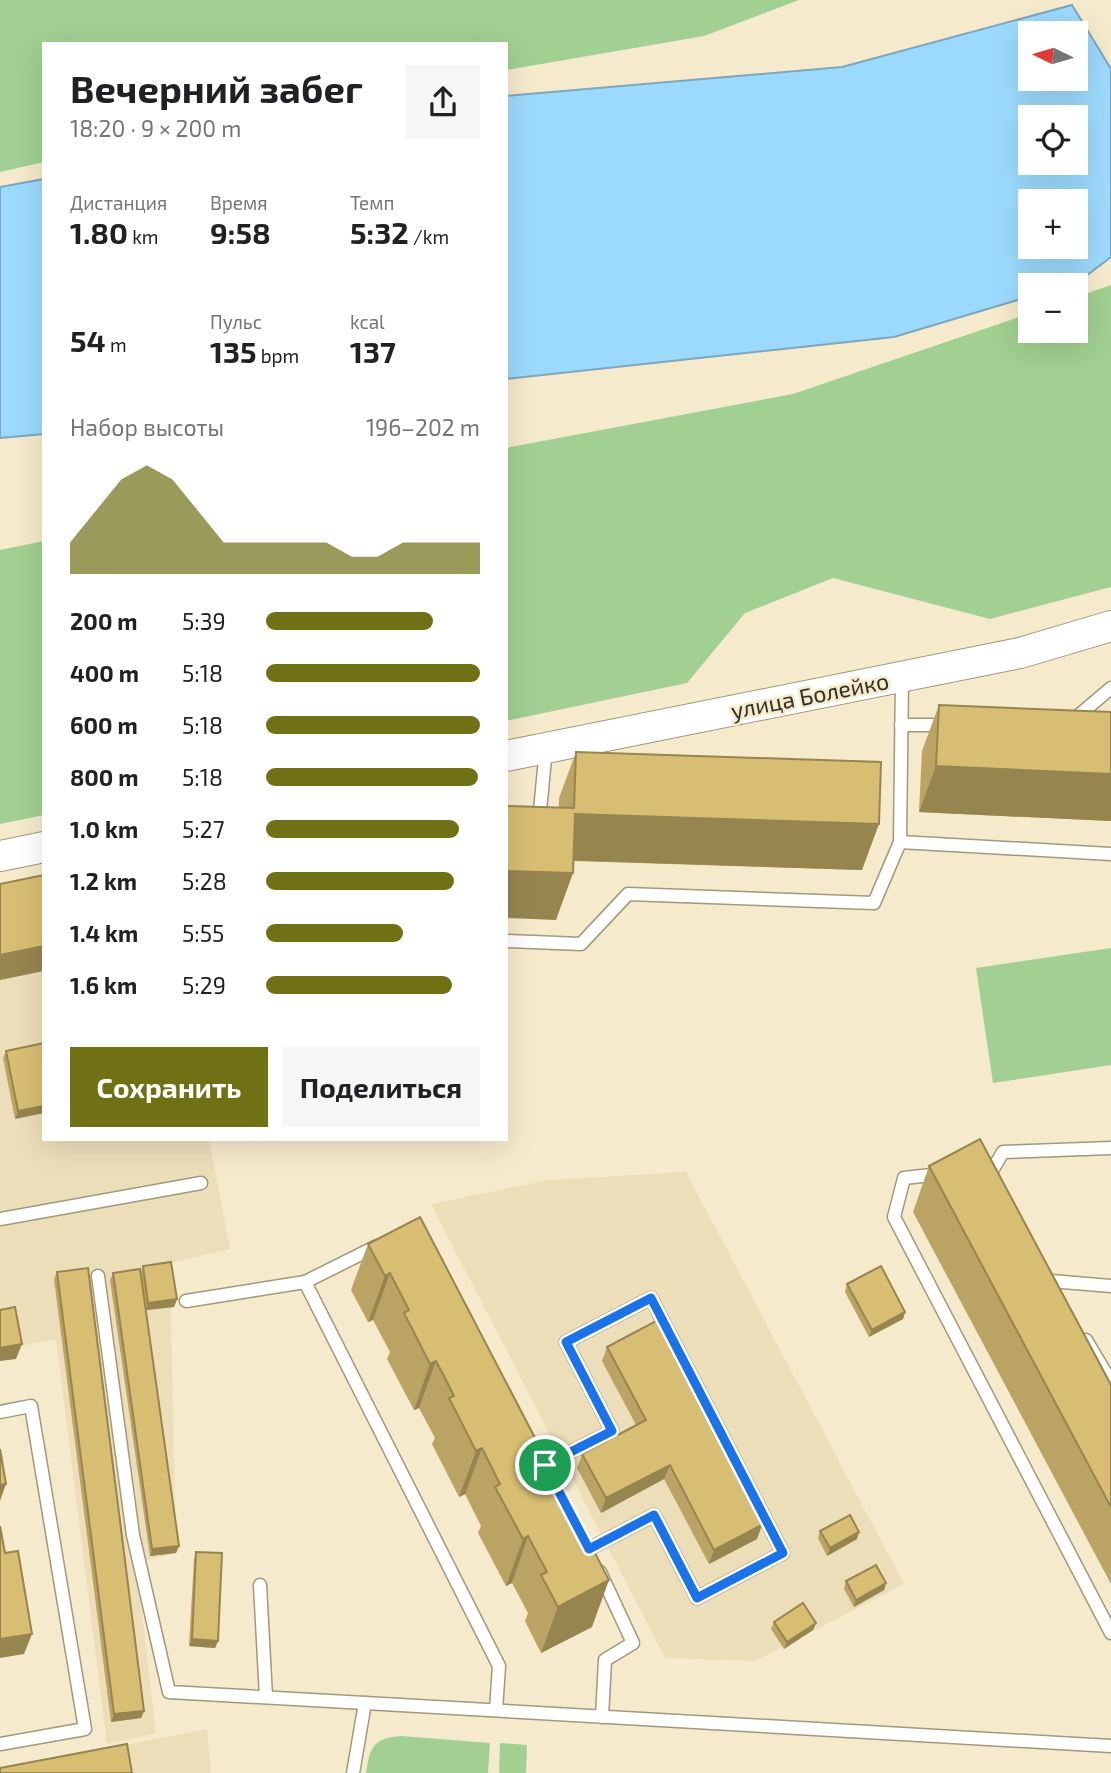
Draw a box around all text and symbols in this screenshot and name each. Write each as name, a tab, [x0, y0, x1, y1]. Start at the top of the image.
north arrow	[1018, 21, 1088, 91]
map controls	[1018, 21, 1088, 343]
text: Вечерний забег	[70, 65, 363, 111]
button: share	[406, 65, 480, 139]
button: locate	[1018, 105, 1088, 175]
text: 18:20 · 9 × 200 m	[70, 114, 242, 142]
button: +	[1018, 189, 1088, 259]
text: Дистанция	[70, 191, 167, 214]
text: Время	[210, 191, 268, 214]
text: Темп	[350, 191, 394, 214]
text: 1.80	[70, 214, 128, 250]
text: 9:58	[210, 214, 271, 250]
text: 5:32	[350, 214, 409, 250]
text: km	[128, 225, 158, 248]
text: /km	[409, 225, 449, 248]
button: −	[1018, 273, 1088, 343]
text: Пульс	[210, 310, 262, 333]
text: kcal	[350, 310, 385, 333]
text: 54	[70, 322, 106, 358]
text: m	[106, 333, 127, 356]
text: 135	[210, 333, 257, 369]
text: 137	[350, 333, 396, 369]
text: bpm	[257, 344, 299, 367]
text: Набор высоты	[70, 413, 224, 441]
text: 196–202 m	[366, 413, 480, 441]
text: 200 m	[70, 607, 138, 635]
text: 5:39	[182, 607, 226, 635]
text: 400 m	[70, 659, 139, 687]
text: 5:18	[182, 659, 223, 687]
street label: улица Болейко	[728, 666, 891, 725]
text: 600 m	[70, 711, 138, 739]
text: 5:18	[182, 711, 223, 739]
text: 800 m	[70, 763, 139, 791]
text: 5:18	[182, 763, 223, 791]
text: 1.0 km	[70, 815, 138, 843]
text: 5:27	[182, 815, 224, 843]
text: 1.2 km	[70, 867, 137, 895]
text: 5:28	[182, 867, 227, 895]
text: 1.4 km	[70, 919, 138, 947]
text: 5:55	[182, 919, 224, 947]
text: 1.6 km	[70, 971, 137, 999]
text: 5:29	[182, 971, 226, 999]
button: Сохранить	[70, 1047, 268, 1127]
button: Поделиться	[282, 1047, 480, 1127]
pin	[515, 1435, 575, 1495]
icon: arrive	[526, 1446, 564, 1484]

